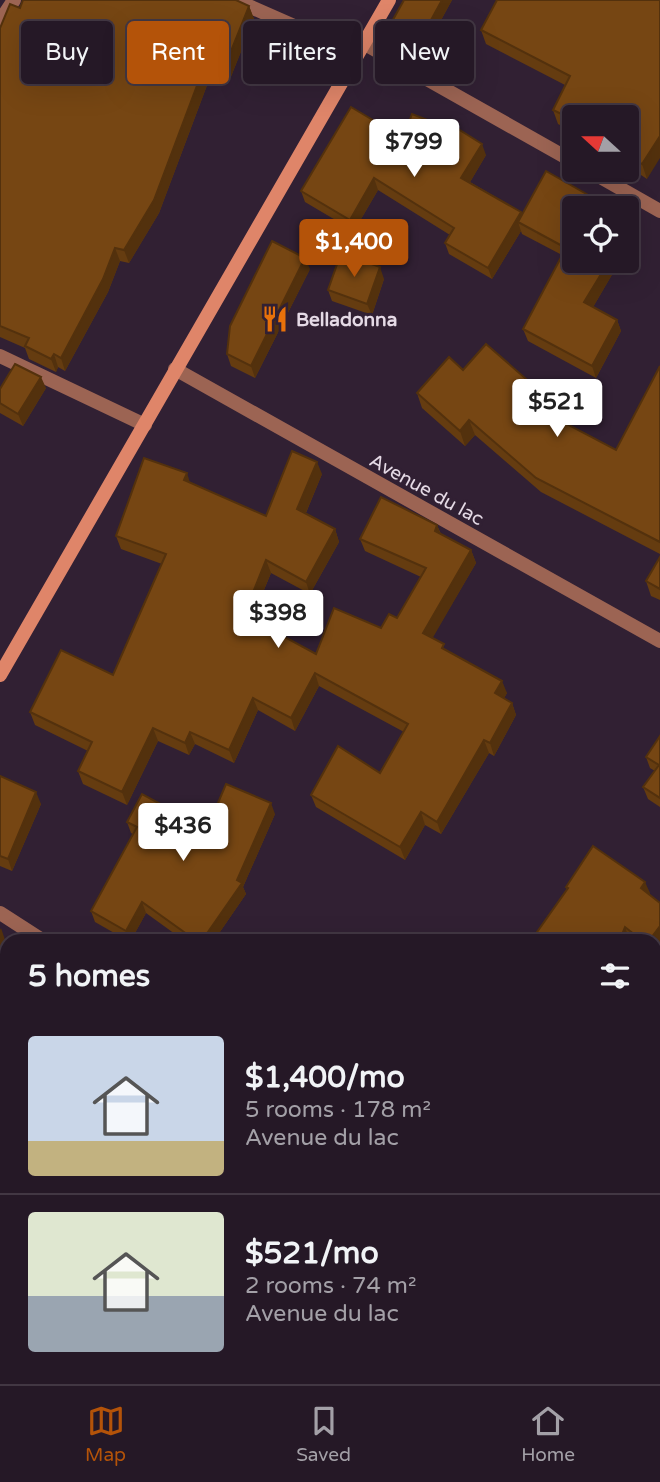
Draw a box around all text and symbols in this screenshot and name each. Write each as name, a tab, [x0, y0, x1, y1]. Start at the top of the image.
chip: Buy	[21, 21, 113, 84]
chip: Rent	[127, 21, 229, 84]
chip: Filters	[243, 21, 361, 84]
chip: New	[375, 21, 474, 84]
north arrow	[562, 105, 639, 182]
map controls	[562, 105, 639, 273]
pin: $799	[373, 120, 455, 179]
text: $799	[385, 128, 443, 156]
button: locate	[562, 196, 639, 273]
pin: $1,400	[297, 219, 411, 279]
text: $1,400	[315, 228, 393, 256]
restaurant icon: Belladonna	[260, 304, 290, 334]
place label: Belladonna	[296, 309, 397, 331]
pin: $521	[516, 380, 598, 439]
text: $521	[528, 388, 586, 416]
street label: Avenue du lac	[366, 449, 487, 530]
pin: $398	[237, 590, 319, 650]
text: $398	[249, 599, 307, 627]
pin: $436	[142, 804, 224, 863]
text: $436	[154, 812, 212, 840]
icon: filters	[596, 957, 634, 995]
text: 5 homes	[28, 958, 150, 995]
text: $1,400/mo	[245, 1059, 405, 1096]
icon: home	[84, 1064, 168, 1148]
text: 5 rooms · 178 m²	[245, 1096, 431, 1124]
text: Avenue du lac	[245, 1124, 399, 1152]
text: $521/mo	[245, 1235, 379, 1272]
icon: home	[84, 1240, 168, 1324]
text: 2 rooms · 74 m²	[245, 1272, 416, 1300]
text: Avenue du lac	[245, 1300, 399, 1328]
tab: Map	[85, 1402, 126, 1466]
tab: Saved	[296, 1402, 351, 1466]
tab: Home	[521, 1402, 575, 1466]

